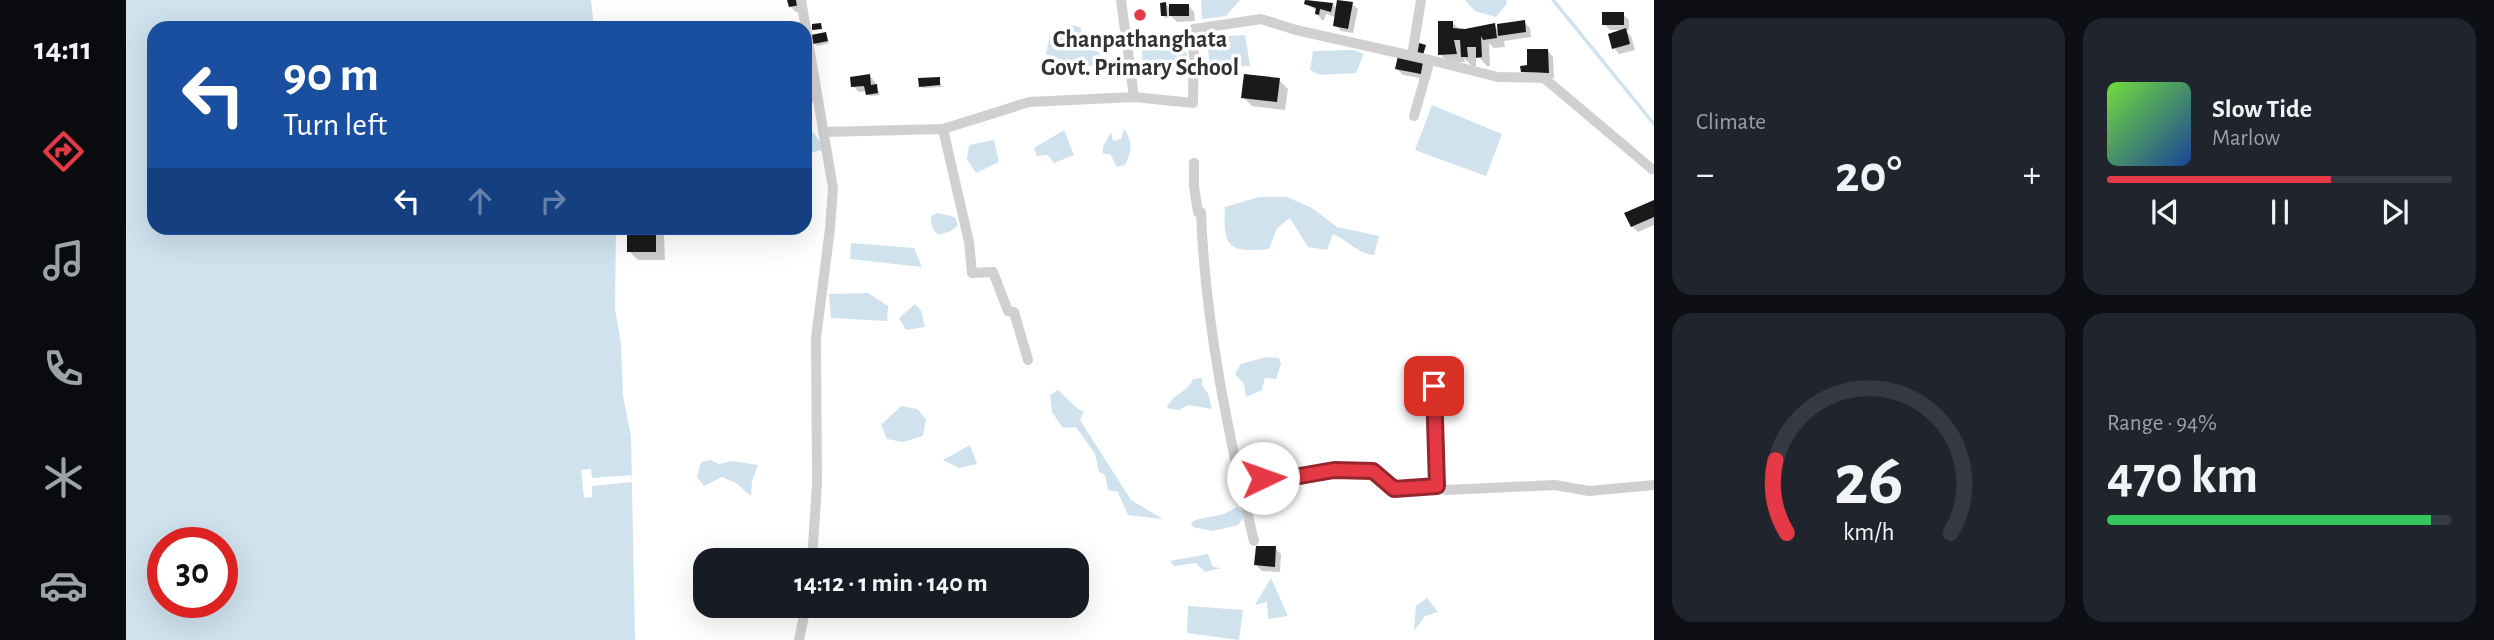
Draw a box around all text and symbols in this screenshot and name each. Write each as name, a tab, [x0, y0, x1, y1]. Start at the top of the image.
marker: Chanpathanghata Govt. Primary School	[1132, 7, 1148, 23]
place label: Chanpathanghata Govt. Primary School	[1041, 28, 1239, 80]
text: 14:11	[34, 33, 92, 65]
icon: left	[168, 49, 259, 140]
text: 90 m	[283, 51, 379, 100]
text: Slow Tide	[2212, 96, 2312, 122]
text: Turn left	[283, 109, 387, 141]
text: Climate	[1696, 111, 1766, 134]
icon: directions	[39, 127, 88, 176]
text: Marlow	[2212, 127, 2280, 150]
text: 20°	[1835, 149, 1902, 201]
text: −	[1696, 156, 1714, 194]
text: +	[2023, 156, 2041, 194]
icon: left	[388, 182, 426, 220]
icon: ahead	[461, 182, 499, 220]
icon: right	[534, 182, 572, 220]
icon: previous	[2146, 193, 2184, 231]
icon: pause	[2261, 193, 2299, 231]
icon: next	[2376, 193, 2414, 231]
icon: music	[39, 236, 88, 285]
icon: phone	[39, 344, 88, 393]
pin	[1404, 356, 1464, 416]
icon: arrive	[1415, 367, 1453, 405]
text: Range · 94%	[2107, 412, 2217, 435]
position arrow	[1226, 441, 1300, 515]
text: 26	[1834, 446, 1903, 519]
text: 470 km	[2107, 450, 2258, 502]
icon: climate	[39, 453, 88, 502]
text: km/h	[1843, 520, 1894, 545]
speed limit sign: 30	[147, 527, 238, 618]
icon: car	[39, 561, 88, 610]
text: 14:12 · 1 min · 140 m	[794, 570, 988, 596]

